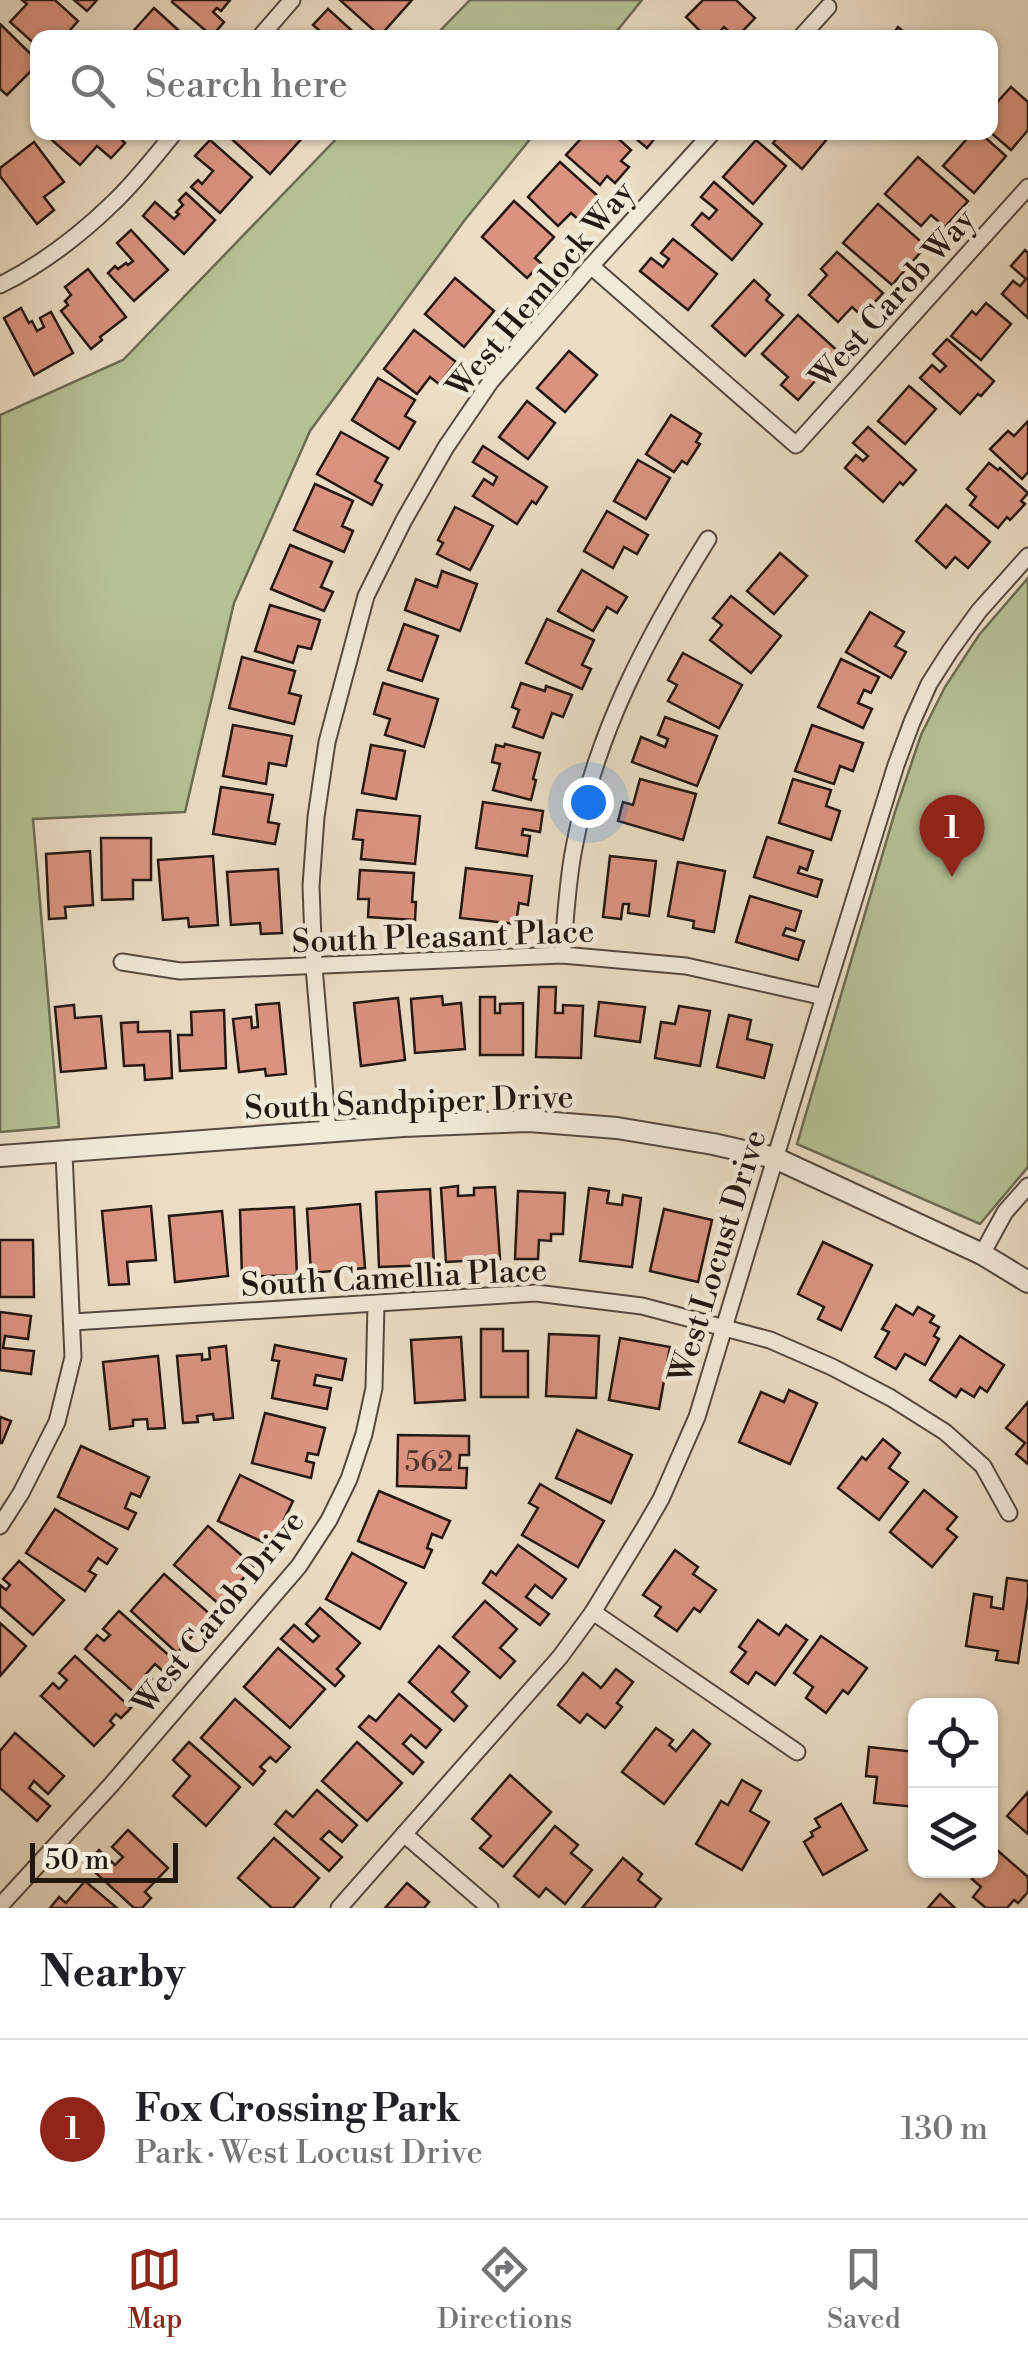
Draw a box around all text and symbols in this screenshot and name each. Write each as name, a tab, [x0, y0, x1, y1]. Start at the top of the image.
search box	[30, 30, 998, 140]
icon: search	[65, 58, 120, 113]
text: Search here	[145, 62, 348, 109]
street label: West Hemlock Way	[438, 173, 643, 407]
street label: West Carob Way	[801, 200, 984, 398]
your location	[563, 777, 614, 828]
pin: 1	[920, 794, 984, 877]
street label: South Pleasant Place	[291, 912, 595, 962]
street label: South Sandpiper Drive	[244, 1077, 574, 1129]
street label: West Locust Drive	[660, 1125, 775, 1389]
street label: South Camellia Place	[240, 1250, 548, 1306]
house number: 562	[405, 1445, 453, 1480]
street label: West Carob Drive	[124, 1502, 313, 1724]
map controls	[908, 1698, 998, 1878]
button: locate	[908, 1698, 998, 1788]
button: layers	[908, 1788, 998, 1878]
scale bar	[30, 1838, 178, 1882]
text: 50 m	[45, 1843, 109, 1878]
text: Nearby	[40, 1947, 185, 2000]
text: Fox Crossing Park	[135, 2086, 460, 2133]
text: 1	[65, 2109, 80, 2149]
text: 130 m	[901, 2109, 988, 2149]
text: Park · West Locust Drive	[135, 2133, 483, 2173]
tab: Map	[127, 2242, 182, 2337]
tab: Directions	[437, 2242, 572, 2337]
tab: Saved	[827, 2242, 901, 2337]

